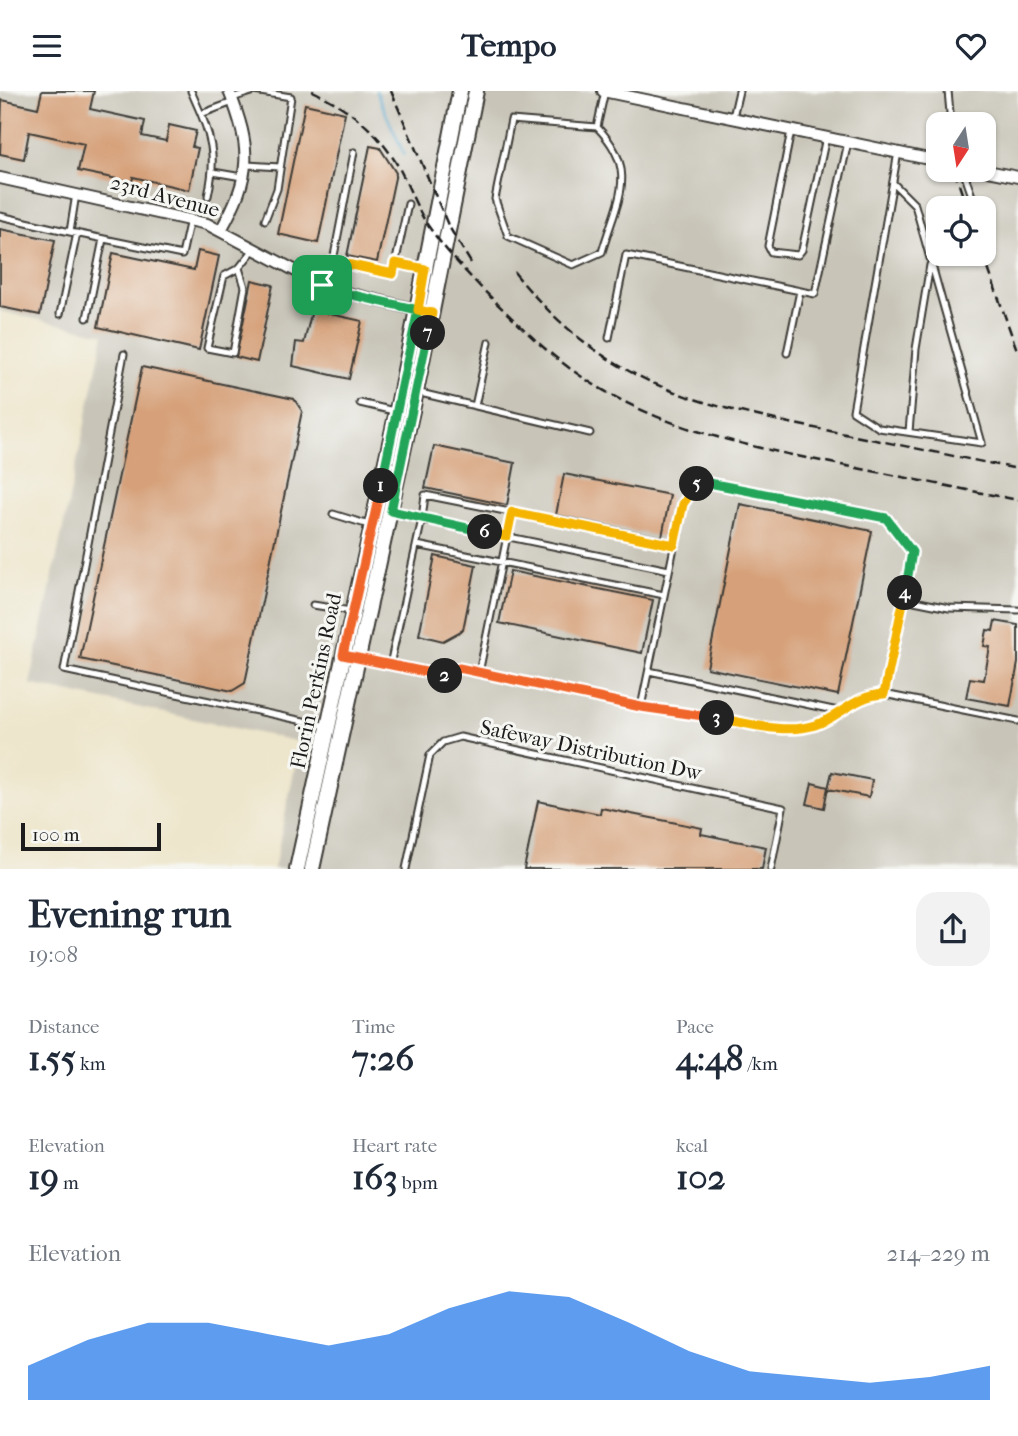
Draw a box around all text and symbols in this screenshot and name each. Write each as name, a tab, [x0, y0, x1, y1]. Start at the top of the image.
icon: menu	[28, 27, 66, 65]
text: Tempo	[462, 27, 556, 64]
icon: heart	[952, 27, 990, 65]
north arrow	[926, 112, 996, 182]
map controls	[926, 112, 996, 266]
street label: 23rd Avenue	[108, 170, 222, 222]
button: locate	[926, 196, 996, 266]
pin	[292, 255, 352, 315]
icon: arrive	[303, 266, 341, 304]
pin: 7	[410, 315, 446, 351]
text: 7	[423, 321, 432, 343]
pin: 5	[680, 467, 714, 501]
pin: 1	[364, 469, 398, 503]
text: 5	[692, 472, 701, 494]
text: 1	[377, 474, 384, 496]
pin: 6	[468, 515, 503, 549]
text: 6	[479, 520, 490, 542]
pin: 4	[888, 575, 922, 611]
text: 4	[899, 581, 910, 603]
street label: Florin Perkins Road	[286, 590, 346, 771]
pin: 2	[428, 659, 462, 693]
text: 2	[440, 664, 449, 686]
pin: 3	[700, 701, 734, 735]
text: 3	[713, 706, 720, 728]
street label: Safeway Distribution Dw	[478, 715, 705, 785]
scale bar	[21, 820, 161, 852]
text: 100 m	[32, 824, 80, 846]
text: Evening run	[28, 892, 231, 937]
button: share	[916, 892, 990, 966]
text: 19:08	[28, 941, 78, 968]
text: Distance	[28, 1016, 99, 1038]
text: Time	[352, 1016, 395, 1038]
text: Pace	[676, 1016, 714, 1038]
text: 1.55	[28, 1038, 76, 1079]
text: 7:26	[352, 1038, 414, 1079]
text: 4:48	[676, 1038, 743, 1079]
text: km	[76, 1053, 106, 1075]
text: /km	[743, 1053, 778, 1075]
text: Elevation	[28, 1135, 105, 1157]
text: Heart rate	[352, 1135, 437, 1157]
text: kcal	[676, 1135, 708, 1157]
text: 19	[28, 1157, 59, 1198]
text: 163	[352, 1157, 398, 1198]
text: 102	[676, 1157, 726, 1198]
text: m	[59, 1172, 79, 1194]
text: bpm	[398, 1172, 438, 1194]
text: Elevation	[28, 1240, 121, 1267]
text: 214–229 m	[887, 1240, 990, 1267]

